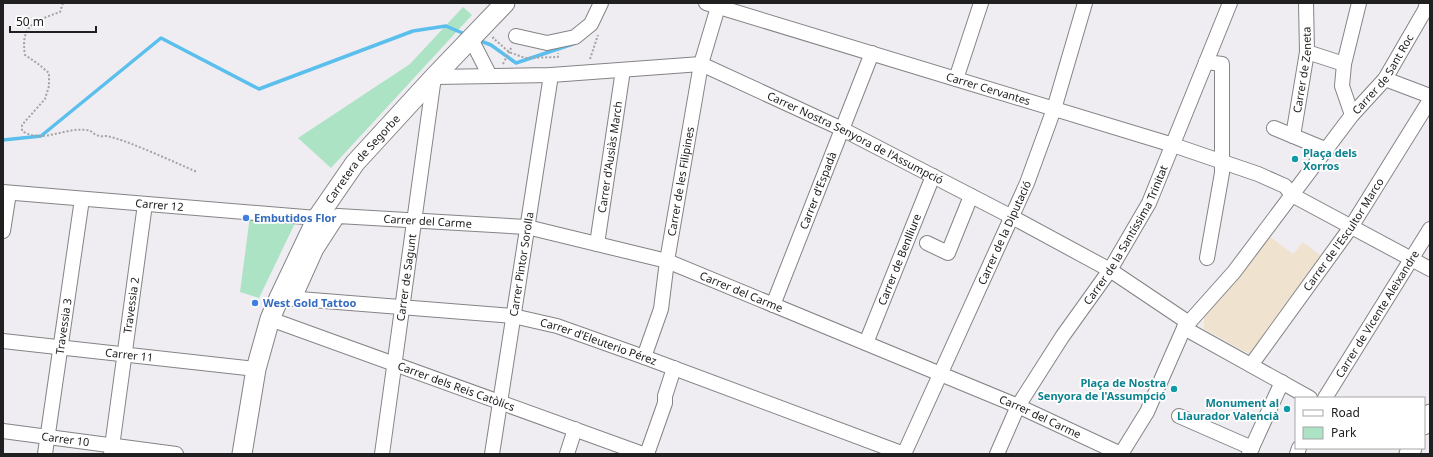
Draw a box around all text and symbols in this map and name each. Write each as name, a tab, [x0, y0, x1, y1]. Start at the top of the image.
scale bar	[10, 8, 96, 34]
text: 50 m	[16, 13, 44, 30]
street label: Carrer de Zeneta	[1289, 26, 1314, 114]
street label: Carrer de Sant Roc	[1348, 31, 1416, 117]
street label: Carrer Cervantes	[944, 68, 1032, 108]
street label: Carrer Nostra Senyora de l'Assumpció	[765, 88, 946, 187]
street label: Carrer d'Ausiàs March	[594, 100, 625, 214]
street label: Carretera de Segorbe	[321, 111, 403, 206]
street label: Carrer de les Filipines	[663, 125, 697, 237]
place label: Plaça dels Xorros	[1303, 145, 1358, 173]
street label: Carrer d'Espadà	[796, 149, 840, 231]
marker: Plaça dels Xorros	[1290, 154, 1300, 164]
street label: Carrer de la Santíssima Trinitat	[1080, 163, 1171, 307]
street label: Carrer de l'Escultor Marco	[1299, 175, 1387, 294]
street label: Carrer de la Diputació	[974, 178, 1034, 287]
street label: Carrer 12	[135, 195, 184, 214]
place label: Embutidos Flor	[254, 210, 336, 225]
street label: Carrer del Carme	[383, 211, 472, 231]
street label: Carrer Pintor Sorolla	[506, 211, 537, 318]
street label: Carrer de Benlliure	[874, 211, 924, 307]
marker: Embutidos Flor	[241, 213, 251, 223]
street label: Carrer de Sagunt	[392, 233, 419, 322]
street label: Carrer de Vicente Aleixandre	[1332, 247, 1422, 380]
street label: Carrer del Carme	[698, 267, 785, 315]
street label: Travessia 2	[119, 276, 142, 334]
place label: West Gold Tattoo	[263, 295, 357, 310]
street label: Travessia 3	[52, 297, 75, 355]
marker: West Gold Tattoo	[250, 298, 260, 308]
street label: Carrer d'Eleuterio Pérez	[539, 314, 659, 368]
street label: Carrer 11	[104, 344, 154, 365]
street label: Carrer dels Reis Catòlics	[396, 358, 517, 414]
place label: Plaça de Nostra Senyora de l'Assumpció	[1038, 375, 1166, 403]
marker: Plaça de Nostra Senyora de l'Assumpció	[1169, 384, 1179, 394]
street label: Carrer del Carme	[997, 391, 1084, 441]
place label: Monument al Llaurador Valencià	[1177, 395, 1279, 423]
legend	[1295, 397, 1425, 449]
marker: Monument al Llaurador Valencià	[1282, 404, 1292, 414]
text: Road	[1331, 404, 1360, 421]
text: Park	[1331, 424, 1357, 441]
street label: Carrer 10	[41, 428, 90, 449]

